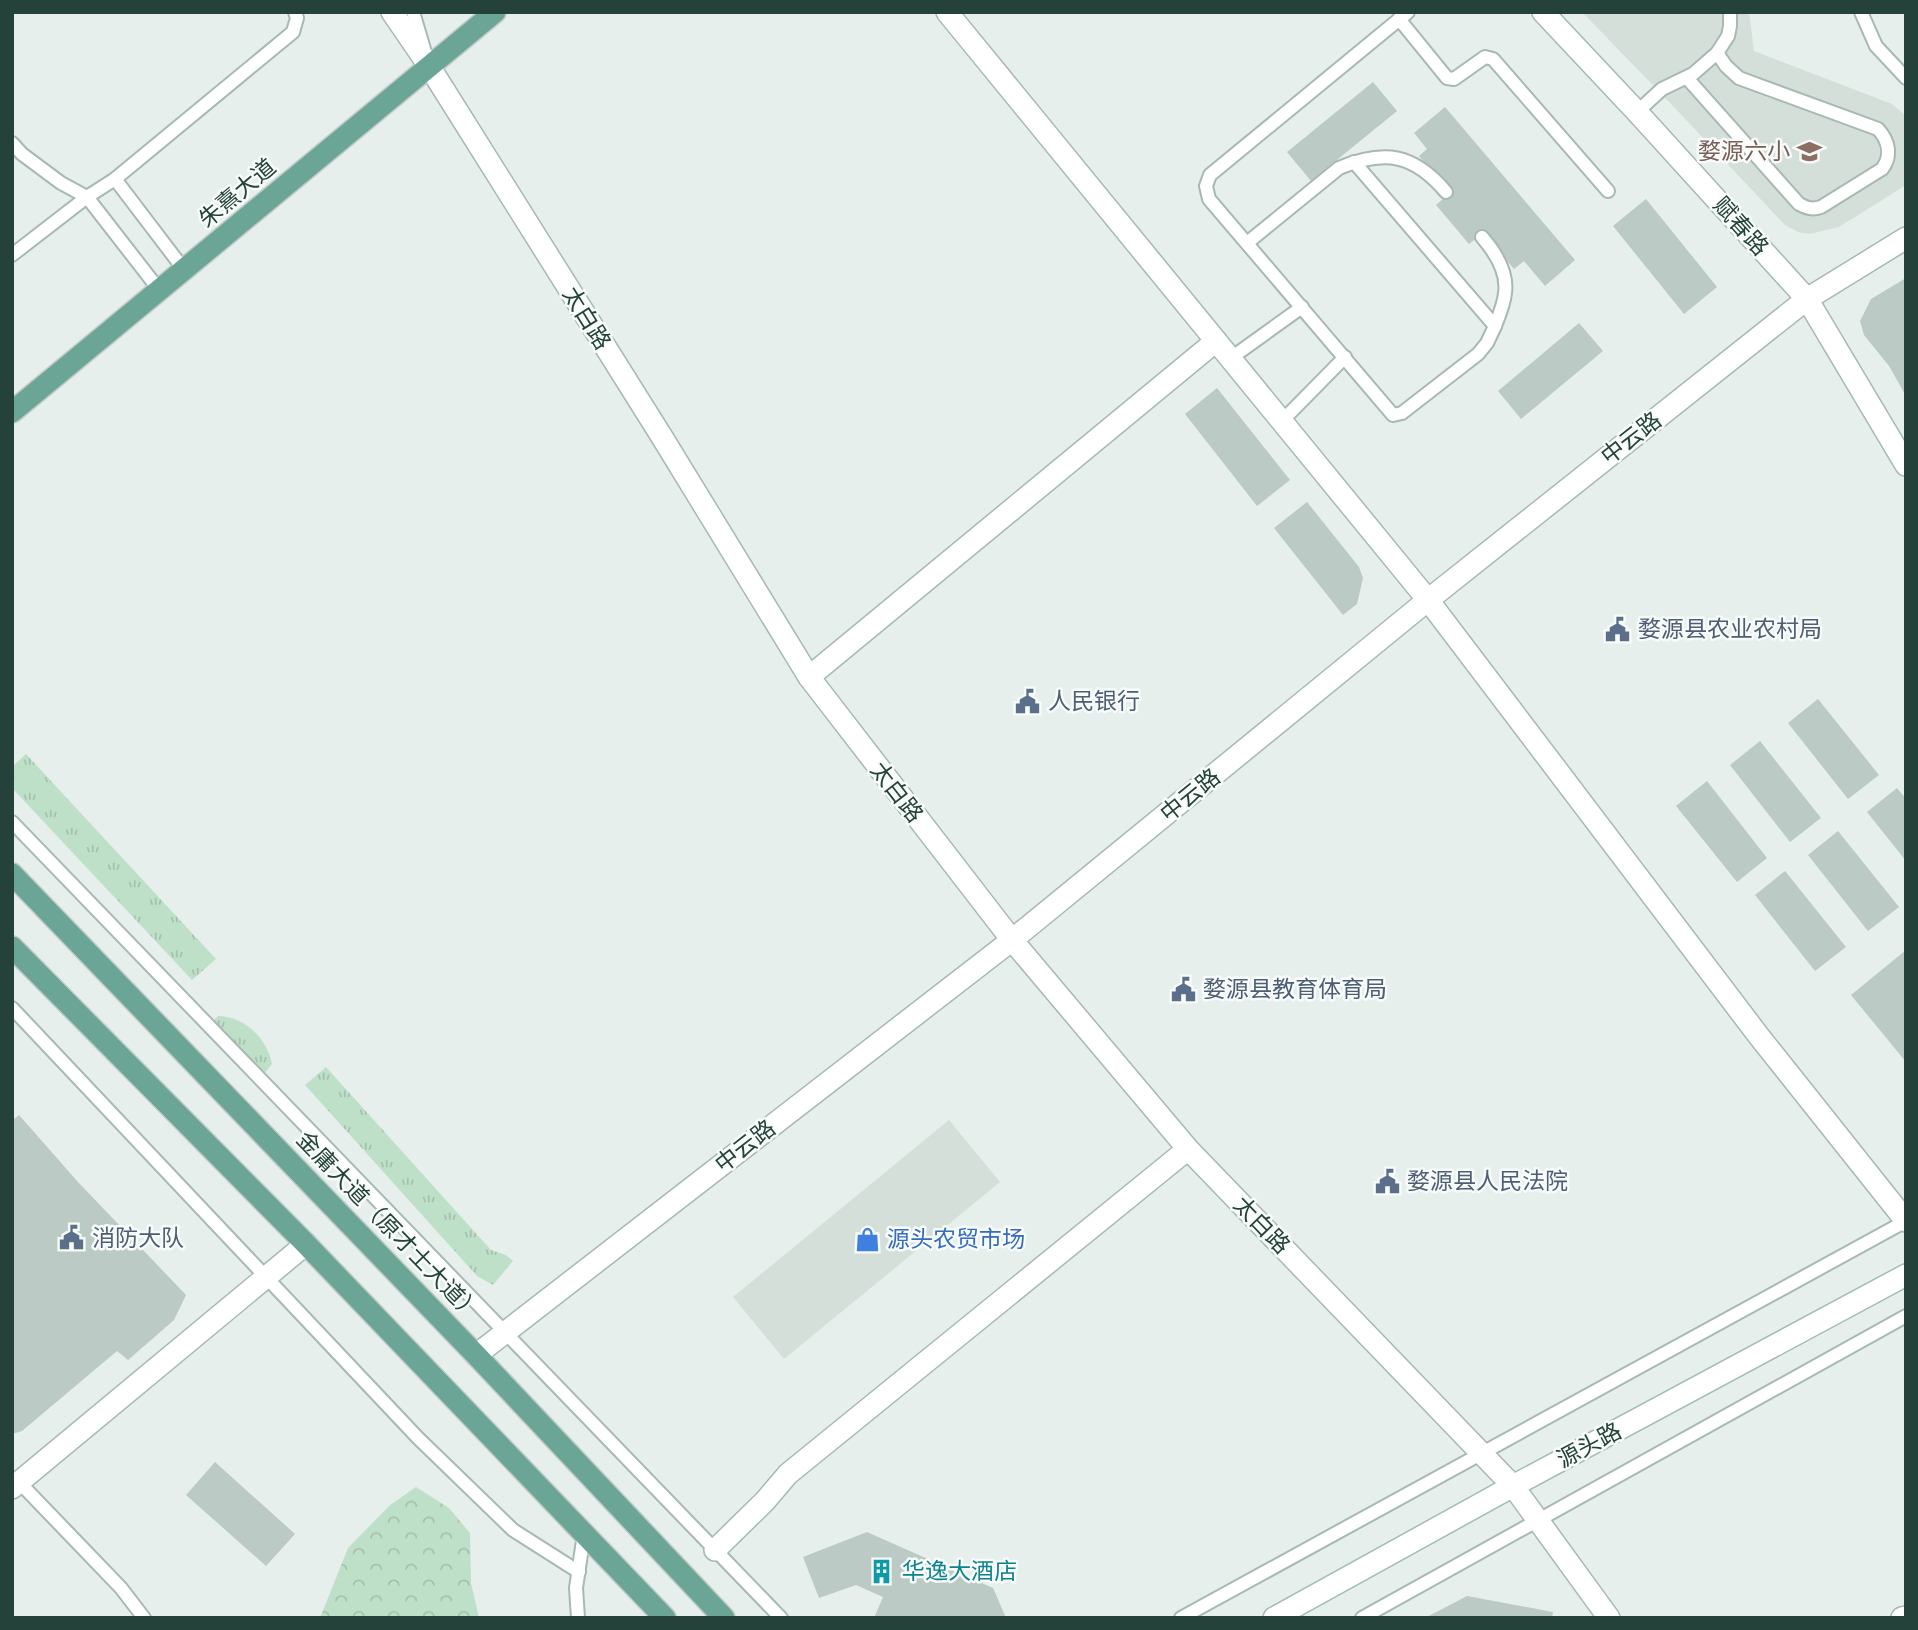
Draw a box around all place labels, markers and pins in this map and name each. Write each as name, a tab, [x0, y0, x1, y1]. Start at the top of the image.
place label: 婺源六小	[1698, 136, 1790, 164]
school or university icon: 婺源六小	[1796, 137, 1824, 165]
place label: 婺源县农业农村局	[1638, 614, 1822, 642]
public building icon: 婺源县农业农村局	[1604, 615, 1632, 643]
place label: 人民银行	[1048, 686, 1140, 714]
public building icon: 人民银行	[1014, 687, 1042, 715]
place label: 婺源县教育体育局	[1203, 974, 1387, 1002]
public building icon: 婺源县教育体育局	[1169, 975, 1197, 1003]
place label: 婺源县人民法院	[1407, 1166, 1568, 1194]
public building icon: 婺源县人民法院	[1373, 1167, 1401, 1195]
place label: 消防大队	[92, 1223, 184, 1251]
public building icon: 消防大队	[58, 1224, 86, 1252]
place label: 源头农贸市场	[887, 1224, 1025, 1252]
shop icon: 源头农贸市场	[853, 1225, 881, 1253]
place label: 华逸大酒店	[902, 1556, 1017, 1584]
building icon: 华逸大酒店	[868, 1557, 896, 1585]

